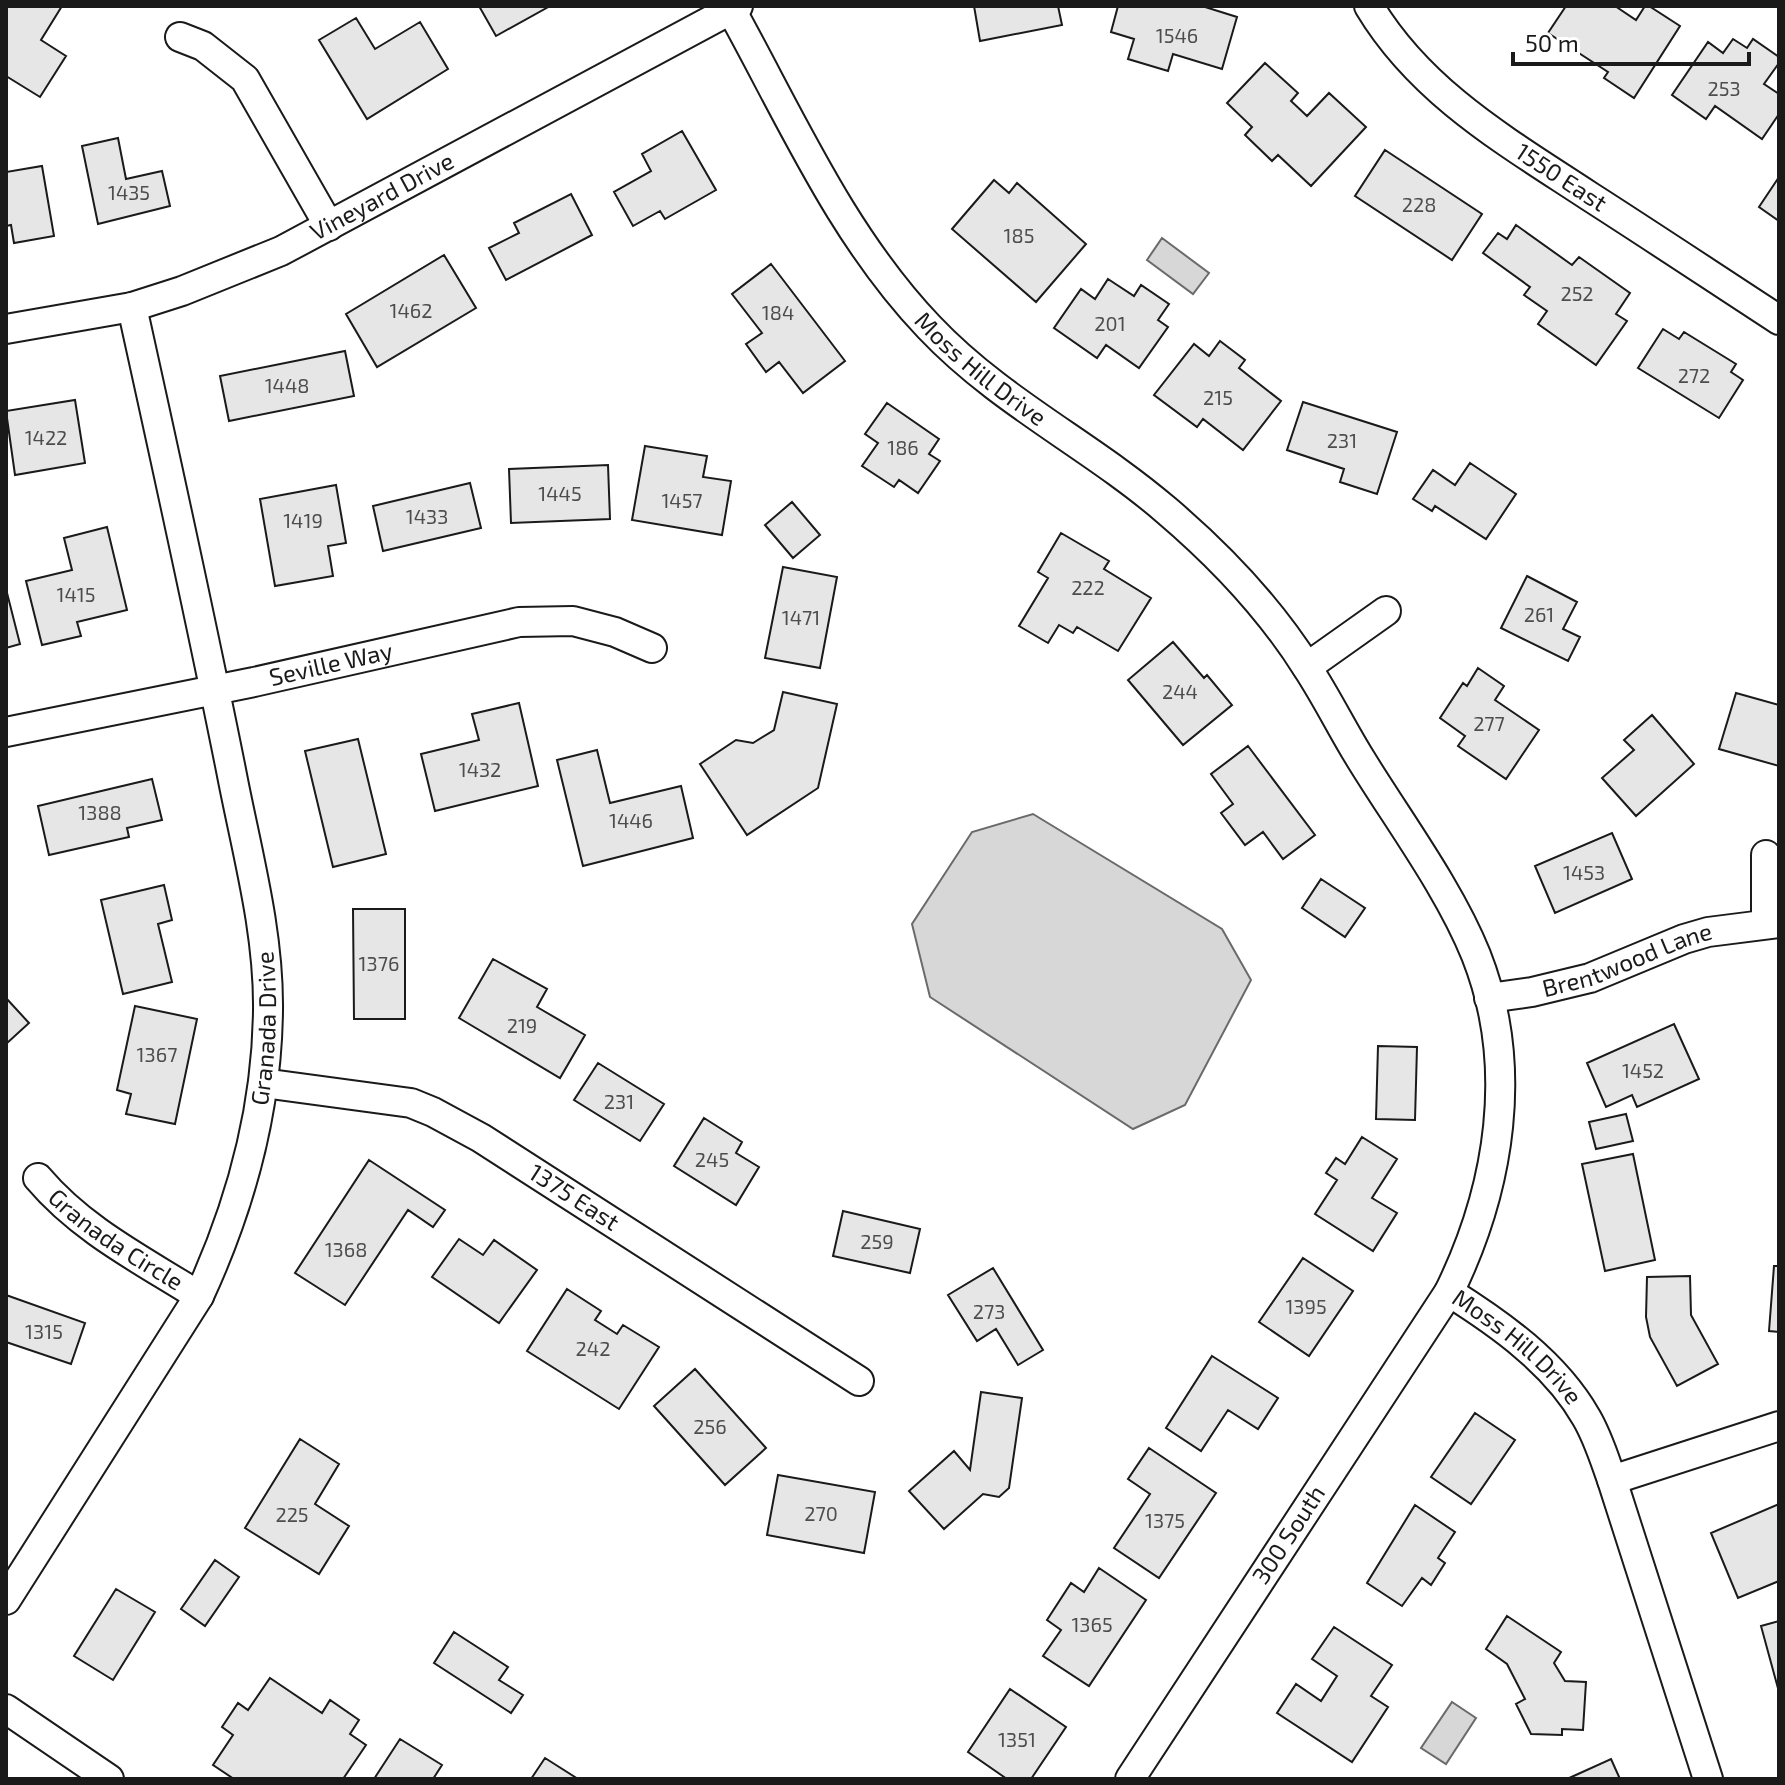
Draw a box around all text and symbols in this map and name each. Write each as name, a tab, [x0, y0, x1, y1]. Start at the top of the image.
scale bar	[1513, 16, 1749, 66]
house number: 1546	[1156, 23, 1198, 47]
text: 50 m	[1525, 28, 1579, 57]
house number: 253	[1707, 76, 1741, 100]
street label: 1550 East	[1511, 136, 1613, 217]
street label: Vineyard Drive	[305, 145, 458, 246]
house number: 1435	[108, 180, 150, 204]
house number: 228	[1402, 192, 1436, 216]
house number: 185	[1004, 223, 1034, 247]
house number: 252	[1560, 281, 1594, 305]
house number: 1462	[390, 298, 432, 322]
house number: 184	[762, 300, 794, 324]
street label: Moss Hill Drive	[909, 305, 1052, 431]
house number: 201	[1094, 311, 1126, 335]
house number: 272	[1678, 363, 1710, 387]
house number: 1448	[265, 373, 309, 397]
house number: 215	[1203, 385, 1233, 409]
house number: 1422	[25, 425, 67, 449]
house number: 231	[1327, 428, 1357, 452]
house number: 186	[887, 435, 919, 459]
house number: 1445	[538, 481, 582, 505]
house number: 1457	[661, 488, 703, 512]
house number: 1433	[406, 504, 448, 528]
house number: 1419	[283, 508, 323, 532]
house number: 222	[1071, 575, 1105, 599]
house number: 1415	[57, 582, 95, 606]
house number: 261	[1524, 602, 1554, 626]
house number: 1471	[782, 605, 820, 629]
street label: Seville Way	[266, 635, 395, 691]
house number: 244	[1162, 679, 1198, 703]
house number: 277	[1473, 711, 1505, 735]
house number: 1432	[459, 757, 501, 781]
house number: 1388	[78, 800, 122, 824]
house number: 1446	[609, 808, 653, 832]
house number: 1453	[1563, 860, 1605, 884]
street label: Brentwood Lane	[1539, 916, 1715, 1002]
street label: Granada Drive	[244, 950, 281, 1107]
house number: 1376	[359, 951, 399, 975]
house number: 219	[507, 1013, 537, 1037]
house number: 1367	[137, 1042, 177, 1066]
house number: 1452	[1622, 1058, 1664, 1082]
house number: 231	[604, 1089, 634, 1113]
house number: 245	[695, 1147, 729, 1171]
street label: 1375 East	[524, 1157, 625, 1236]
street label: Granada Circle	[43, 1182, 189, 1296]
house number: 259	[860, 1229, 894, 1253]
house number: 1368	[325, 1237, 367, 1261]
street label: Moss Hill Drive	[1448, 1282, 1589, 1409]
house number: 1395	[1285, 1294, 1327, 1318]
house number: 273	[973, 1299, 1005, 1323]
house number: 1315	[25, 1319, 63, 1343]
house number: 242	[576, 1336, 610, 1360]
house number: 256	[693, 1414, 727, 1438]
street label: 300 South	[1245, 1480, 1330, 1589]
house number: 270	[804, 1501, 838, 1525]
house number: 225	[275, 1502, 309, 1526]
house number: 1375	[1145, 1508, 1185, 1532]
house number: 1365	[1071, 1612, 1113, 1636]
house number: 1351	[998, 1727, 1036, 1751]

